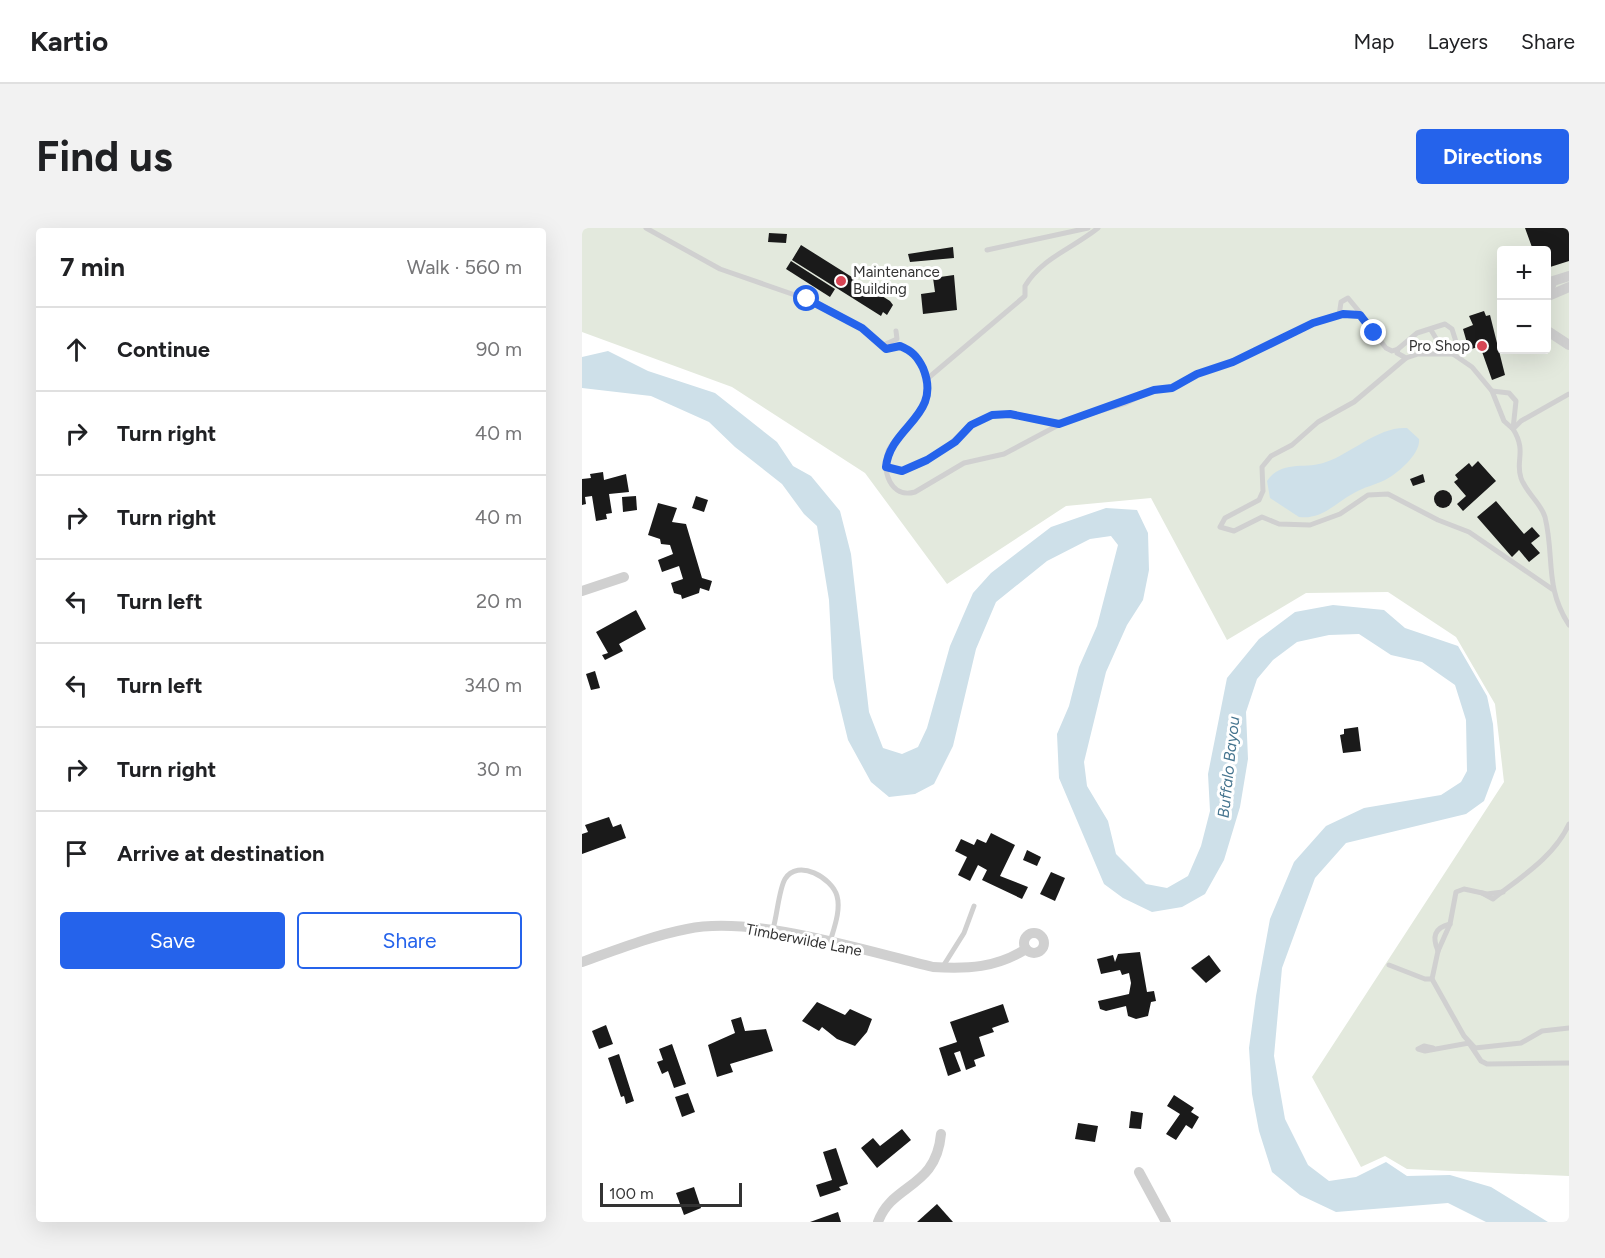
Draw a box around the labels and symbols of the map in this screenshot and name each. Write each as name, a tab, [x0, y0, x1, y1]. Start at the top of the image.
place label: Maintenance Building	[853, 263, 940, 298]
marker: Maintenance Building	[834, 274, 848, 288]
route start	[793, 285, 819, 311]
route end	[1360, 319, 1386, 345]
place label: Pro Shop	[1409, 337, 1470, 355]
marker: Pro Shop	[1475, 339, 1489, 353]
water label: Buffalo Bayou	[1214, 715, 1243, 819]
street label: Timberwilde Lane	[744, 920, 864, 960]
scale bar	[600, 1180, 742, 1208]

